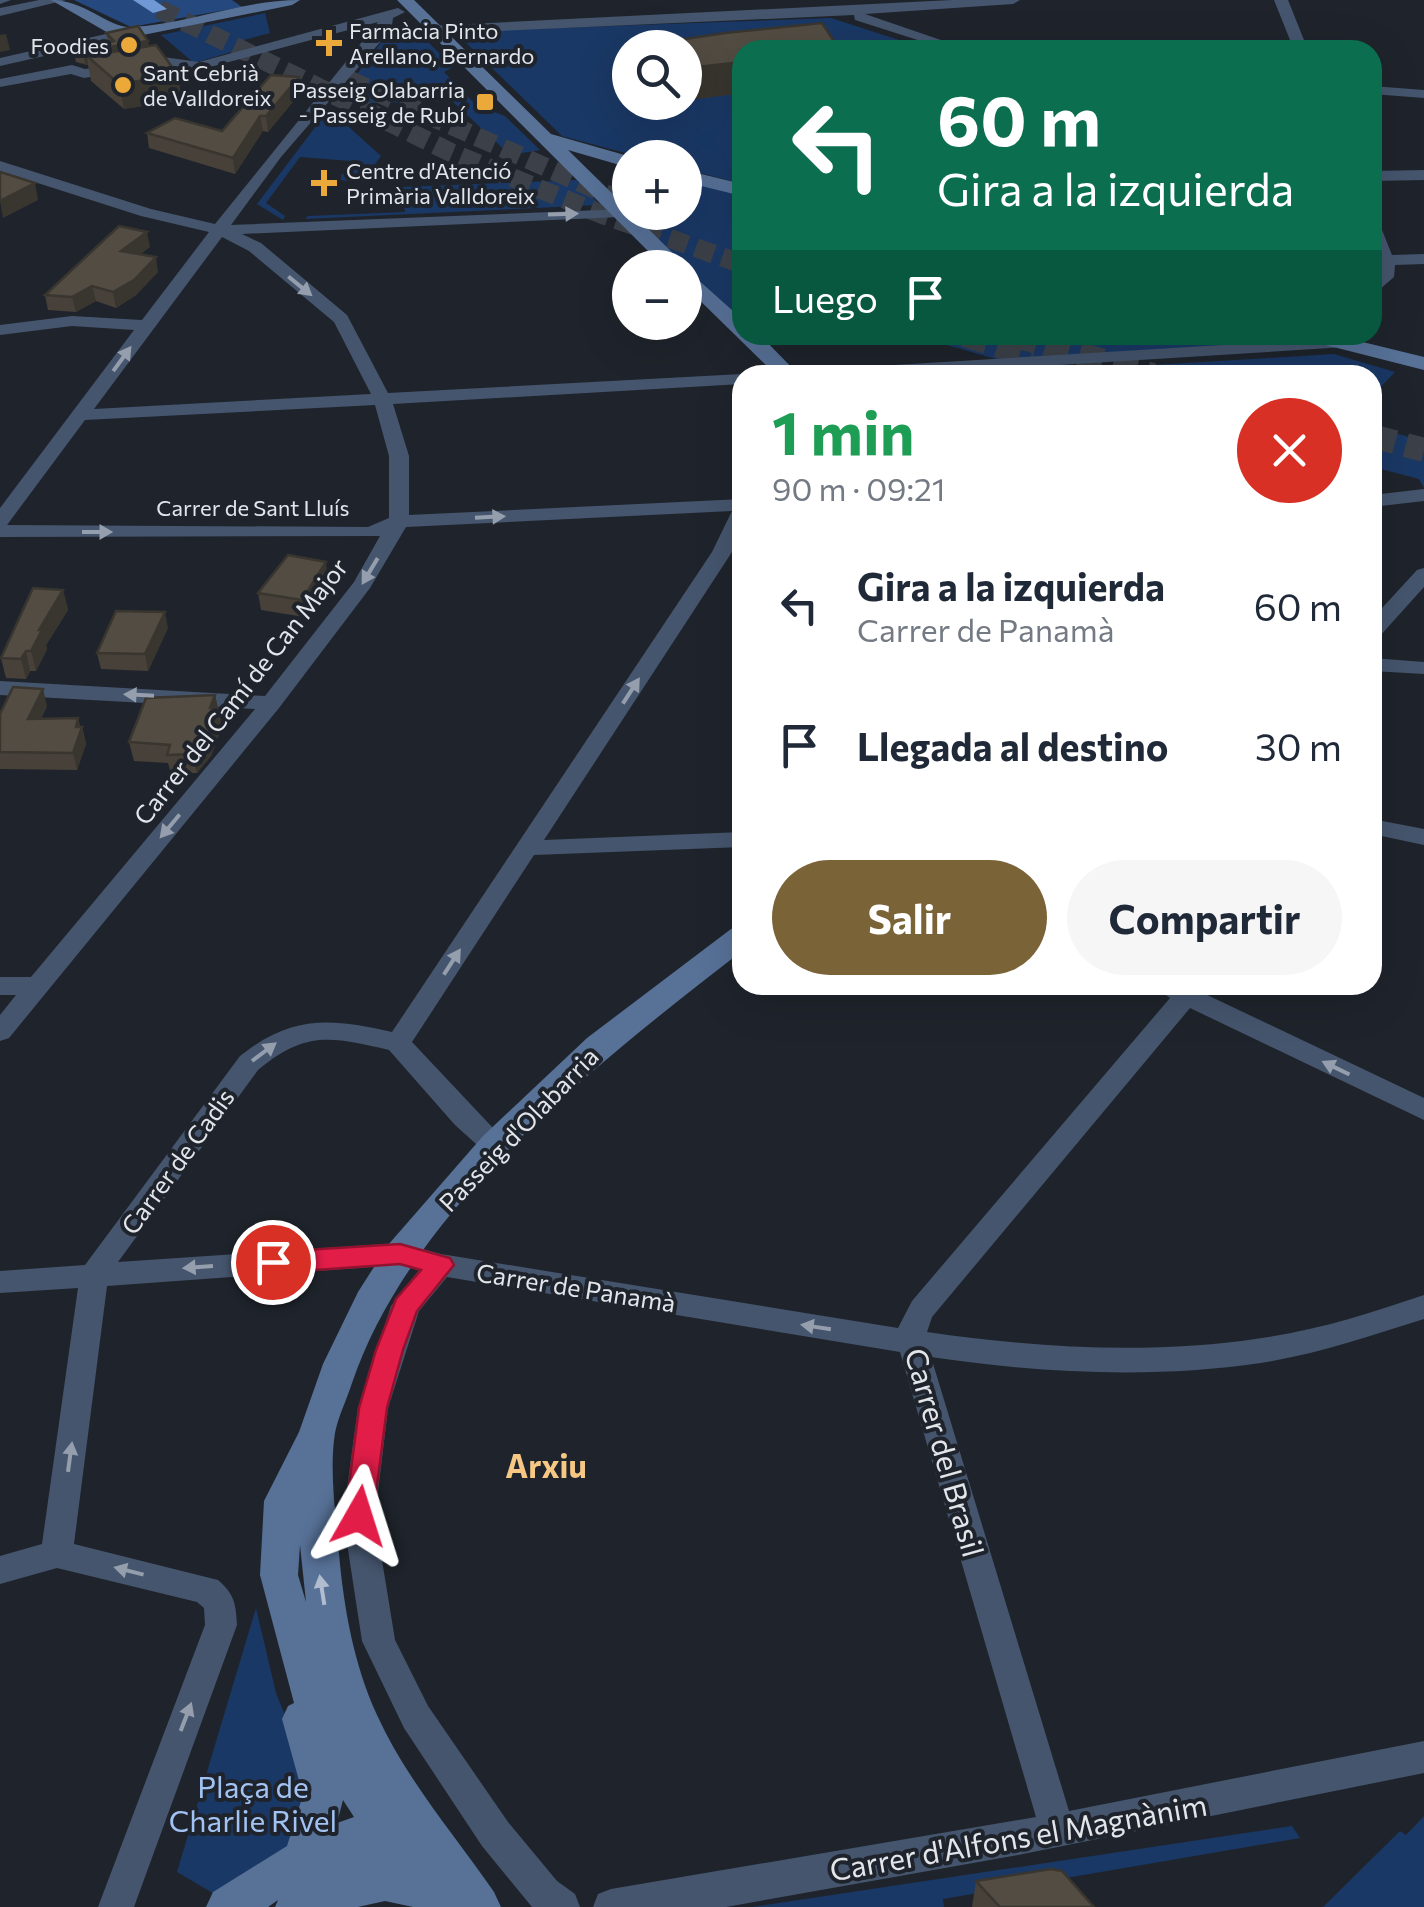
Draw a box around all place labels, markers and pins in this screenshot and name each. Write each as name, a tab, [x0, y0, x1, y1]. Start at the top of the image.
place label: Farmàcia Pinto Arellano, Bernardo	[349, 17, 534, 69]
place label: Foodies	[31, 32, 109, 59]
marker: Farmàcia Pinto Arellano, Bernardo	[318, 32, 340, 54]
marker: Foodies	[118, 34, 140, 56]
place label: Sant Cebrià de Valldoreix	[143, 59, 272, 111]
marker: Sant Cebrià de Valldoreix	[112, 74, 134, 96]
place label: Passeig Olabarria - Passeig de Rubí	[292, 76, 466, 128]
marker: Passeig Olabarria - Passeig de Rubí	[474, 91, 496, 113]
place label: Centre d'Atenció Primària Valldoreix	[346, 157, 535, 209]
marker: Centre d'Atenció Primària Valldoreix	[311, 170, 337, 196]
pin	[231, 1220, 316, 1305]

